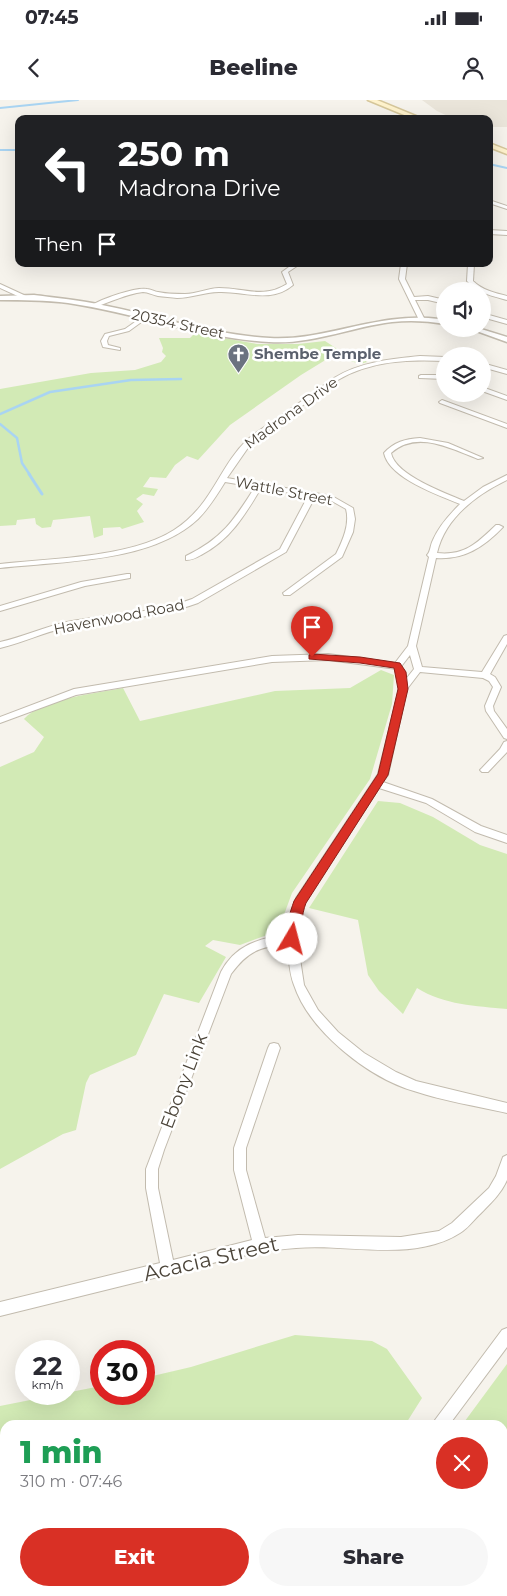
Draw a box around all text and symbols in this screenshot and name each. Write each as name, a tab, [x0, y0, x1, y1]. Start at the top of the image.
text: 07:45	[25, 6, 79, 29]
icon: back	[20, 54, 48, 82]
text: Beeline	[209, 54, 298, 81]
icon: person	[459, 54, 487, 82]
text: 250 m	[118, 132, 230, 175]
icon: left	[35, 135, 100, 200]
text: Madrona Drive	[118, 175, 280, 202]
icon: arrive	[93, 230, 121, 258]
text: Then	[35, 233, 83, 256]
map controls	[436, 282, 491, 402]
button: sound	[436, 282, 491, 337]
street label: 20354 Street	[130, 304, 226, 343]
church icon: Shembe Temple	[226, 342, 250, 373]
place label: Shembe Temple	[254, 344, 381, 363]
button: layers	[436, 347, 491, 402]
street label: Madrona Drive	[240, 372, 341, 453]
street label: Wattle Street	[234, 472, 335, 509]
street label: Havenwood Road	[52, 594, 186, 639]
pin	[291, 606, 333, 657]
icon: arrive	[298, 613, 326, 641]
position arrow	[265, 912, 317, 964]
street label: Ebony Link	[156, 1030, 212, 1132]
street label: Acacia Street	[141, 1231, 281, 1286]
speed limit sign: 30	[90, 1340, 155, 1405]
text: 22	[33, 1351, 62, 1381]
text: km/h	[31, 1377, 64, 1392]
text: 1 min	[20, 1434, 103, 1471]
button: close	[436, 1437, 488, 1489]
text: 310 m · 07:46	[20, 1472, 122, 1491]
button: Exit	[20, 1528, 249, 1586]
button: Share	[259, 1528, 488, 1586]

